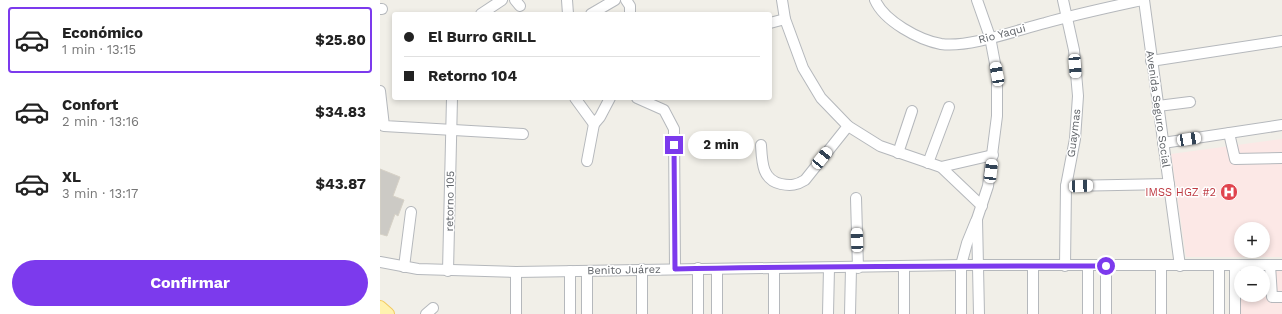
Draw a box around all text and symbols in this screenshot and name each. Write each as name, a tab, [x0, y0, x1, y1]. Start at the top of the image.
street label: Rio Yaqui	[977, 21, 1027, 47]
icon: car	[14, 22, 50, 58]
text: Económico	[62, 24, 143, 42]
text: El Burro GRILL	[428, 28, 536, 46]
text: $25.80	[315, 31, 366, 49]
text: 1 min · 13:15	[62, 42, 136, 57]
street label: Avenida Seguro Social	[1143, 49, 1173, 169]
car	[1068, 54, 1082, 78]
car	[989, 61, 1005, 87]
text: Retorno 104	[428, 67, 517, 85]
icon: car	[14, 94, 50, 130]
text: Confort	[62, 96, 118, 114]
text: $34.83	[315, 103, 366, 121]
street label: Guaymas	[1065, 108, 1083, 158]
text: 2 min · 13:16	[62, 114, 139, 129]
callout: 2 min	[688, 131, 754, 159]
car	[1176, 131, 1202, 147]
route end	[665, 136, 683, 154]
text: 2 min	[703, 137, 739, 152]
car	[810, 145, 834, 171]
car	[984, 158, 998, 184]
icon: car	[14, 166, 50, 202]
text: XL	[62, 168, 81, 186]
street label: retorno 105	[443, 171, 457, 231]
text: $43.87	[315, 175, 366, 193]
car	[1069, 180, 1093, 192]
hospital icon: IMSS HGZ #2	[1219, 182, 1239, 202]
text: 3 min · 13:17	[62, 186, 138, 201]
place label: IMSS HGZ #2	[1145, 186, 1216, 199]
map controls	[1234, 222, 1270, 302]
button: +	[1234, 222, 1270, 258]
car	[851, 228, 863, 252]
route start	[1097, 257, 1115, 275]
button: Confirmar	[12, 260, 368, 306]
street label: Benito Juárez	[587, 263, 661, 277]
button: −	[1234, 266, 1270, 302]

